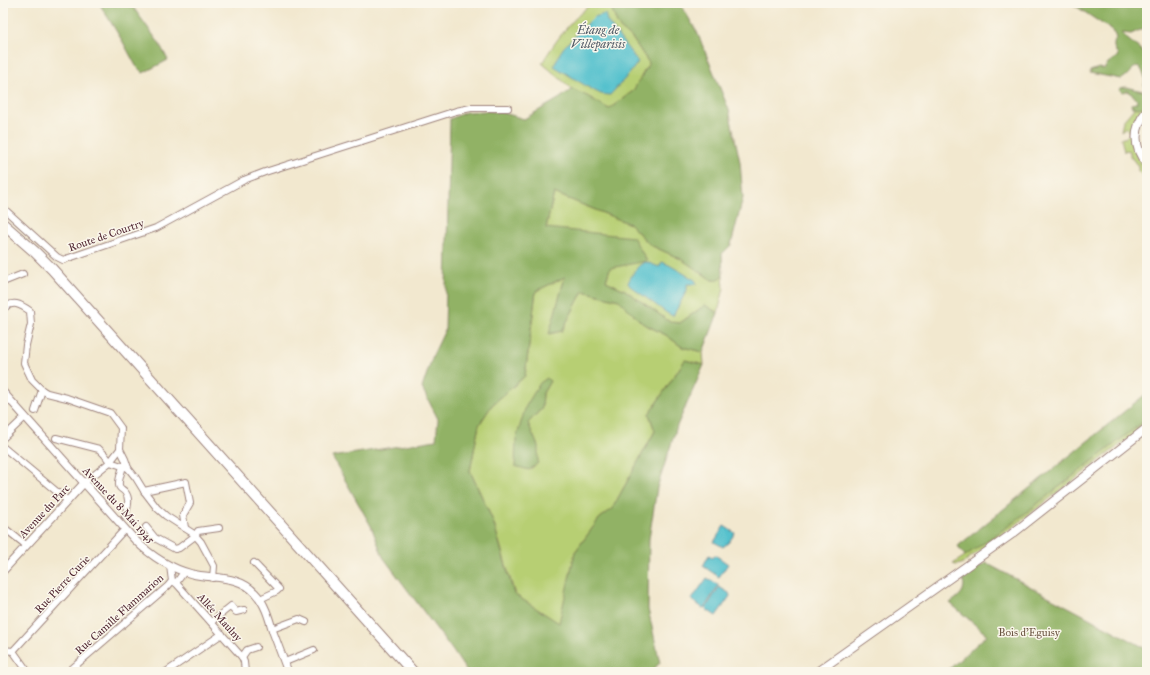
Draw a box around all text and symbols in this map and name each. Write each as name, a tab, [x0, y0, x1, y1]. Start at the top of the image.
water label: Étang de Villeparisis	[571, 21, 626, 52]
street label: Route de Courtry	[67, 216, 146, 254]
street label: Avenue du 8 Mai 1945	[79, 464, 158, 546]
street label: Avenue du Parc	[16, 482, 73, 542]
street label: Rue Pierre Curie	[32, 552, 93, 616]
street label: Rue Camille Flammarion	[72, 571, 166, 657]
street label: Allée Maulny	[194, 590, 245, 645]
park label: Bois d'Eguisy	[998, 626, 1061, 639]

